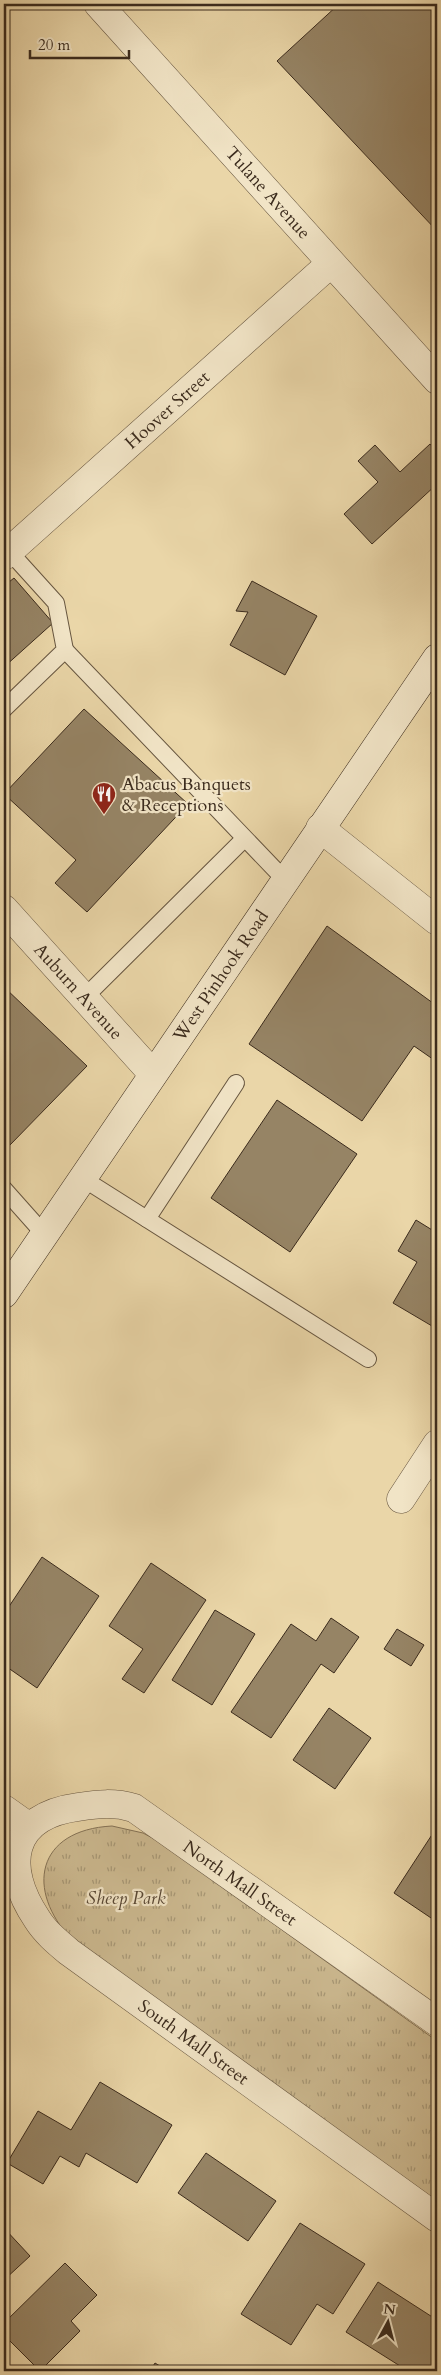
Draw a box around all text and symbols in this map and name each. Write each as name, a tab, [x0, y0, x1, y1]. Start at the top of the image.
scale bar	[30, 28, 129, 60]
text: 20 m	[38, 35, 70, 55]
street label: Tulane Avenue	[219, 141, 316, 245]
street label: Hoover Street	[119, 365, 216, 455]
place label: Abacus Banquets & Receptions	[122, 772, 251, 818]
restaurant icon: Abacus Banquets & Receptions	[91, 781, 117, 815]
street label: West Pinhook Road	[167, 905, 275, 1048]
street label: Auburn Avenue	[28, 938, 128, 1045]
street label: North Mall Street	[178, 1835, 302, 1932]
park label: Sheep Park	[86, 1886, 166, 1911]
street label: South Mall Street	[133, 1994, 254, 2091]
north arrow	[364, 2298, 414, 2348]
text: N	[382, 2299, 397, 2320]

